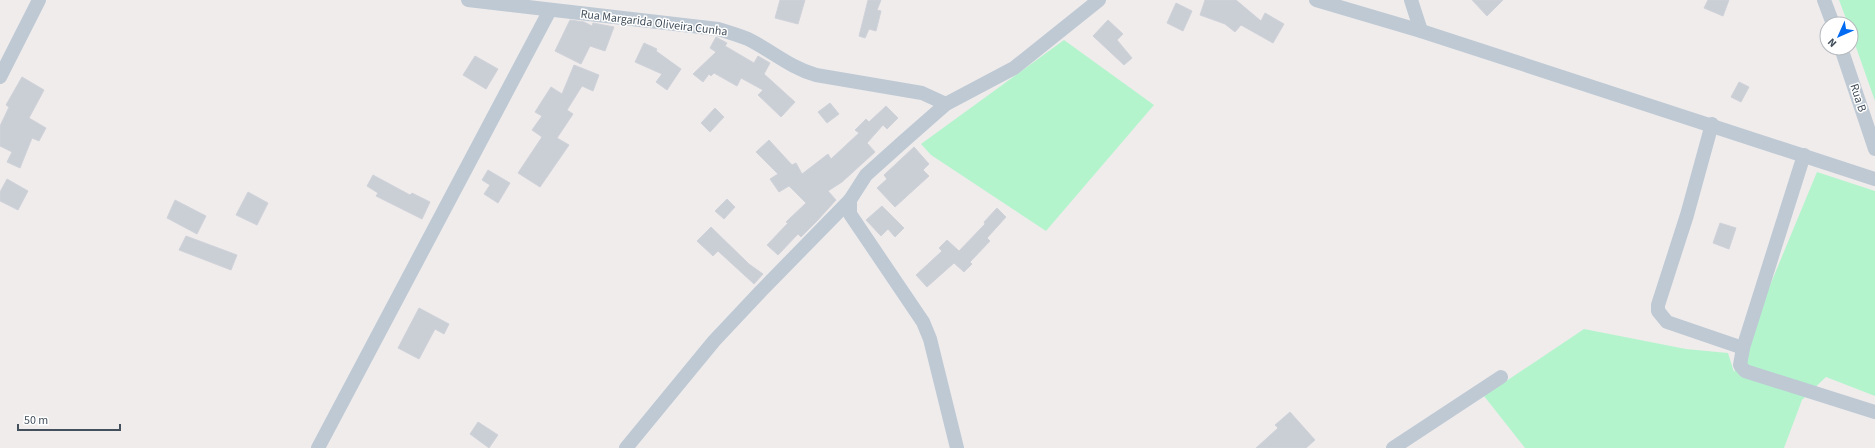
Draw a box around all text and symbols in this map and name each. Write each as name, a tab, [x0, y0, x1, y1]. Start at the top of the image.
street label: Rua Margarida Oliveira Cunha	[580, 6, 728, 40]
north arrow	[1819, 16, 1859, 56]
text: N	[1824, 35, 1840, 51]
street label: Rua B	[1845, 82, 1871, 114]
scale bar	[18, 406, 120, 432]
text: 50 m	[24, 412, 48, 429]

